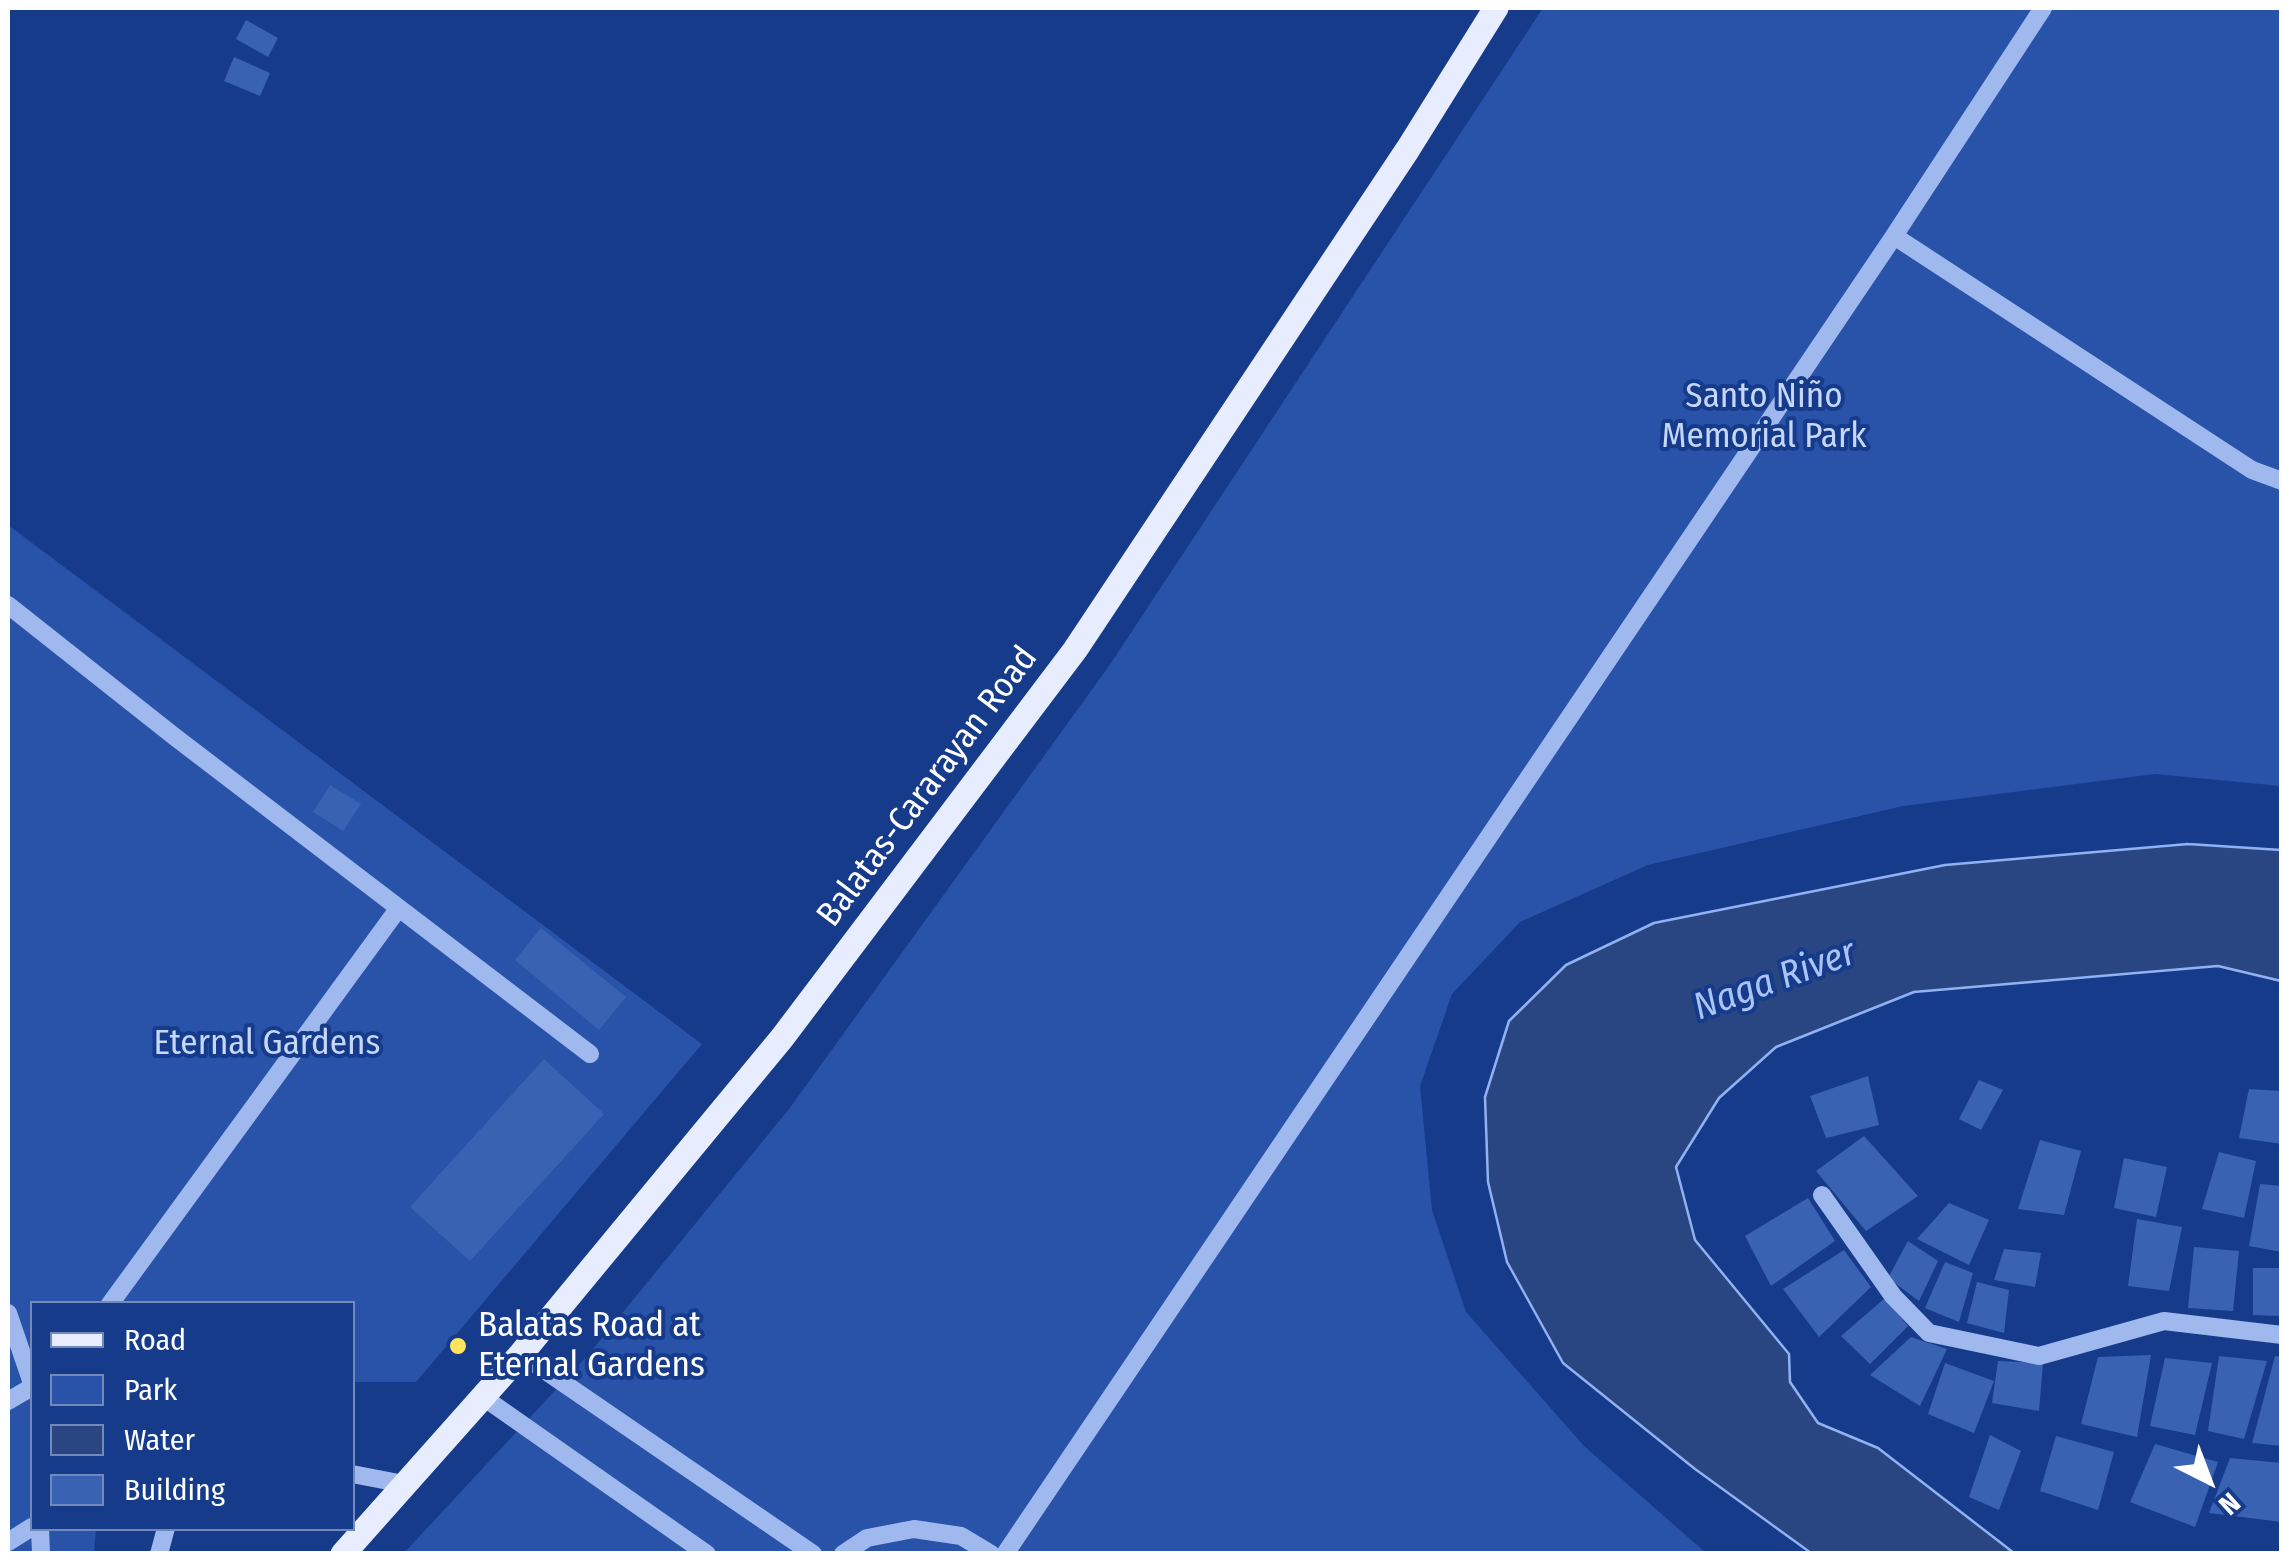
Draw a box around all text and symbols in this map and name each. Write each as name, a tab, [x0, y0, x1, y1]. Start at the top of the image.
park label: Santo Niño Memorial Park	[1662, 376, 1866, 458]
street label: Balatas-Cararayan Road	[809, 639, 1047, 935]
water label: Naga River	[1688, 931, 1862, 1031]
park label: Eternal Gardens	[154, 1023, 380, 1065]
legend	[30, 1301, 355, 1531]
place label: Balatas Road at Eternal Gardens	[478, 1305, 705, 1387]
text: Road	[124, 1322, 186, 1358]
marker: Balatas Road at Eternal Gardens	[447, 1335, 469, 1357]
text: Park	[124, 1372, 177, 1408]
text: Water	[124, 1422, 195, 1458]
north arrow	[2159, 1431, 2259, 1531]
text: Building	[124, 1472, 225, 1508]
text: N	[2212, 1486, 2247, 1522]

